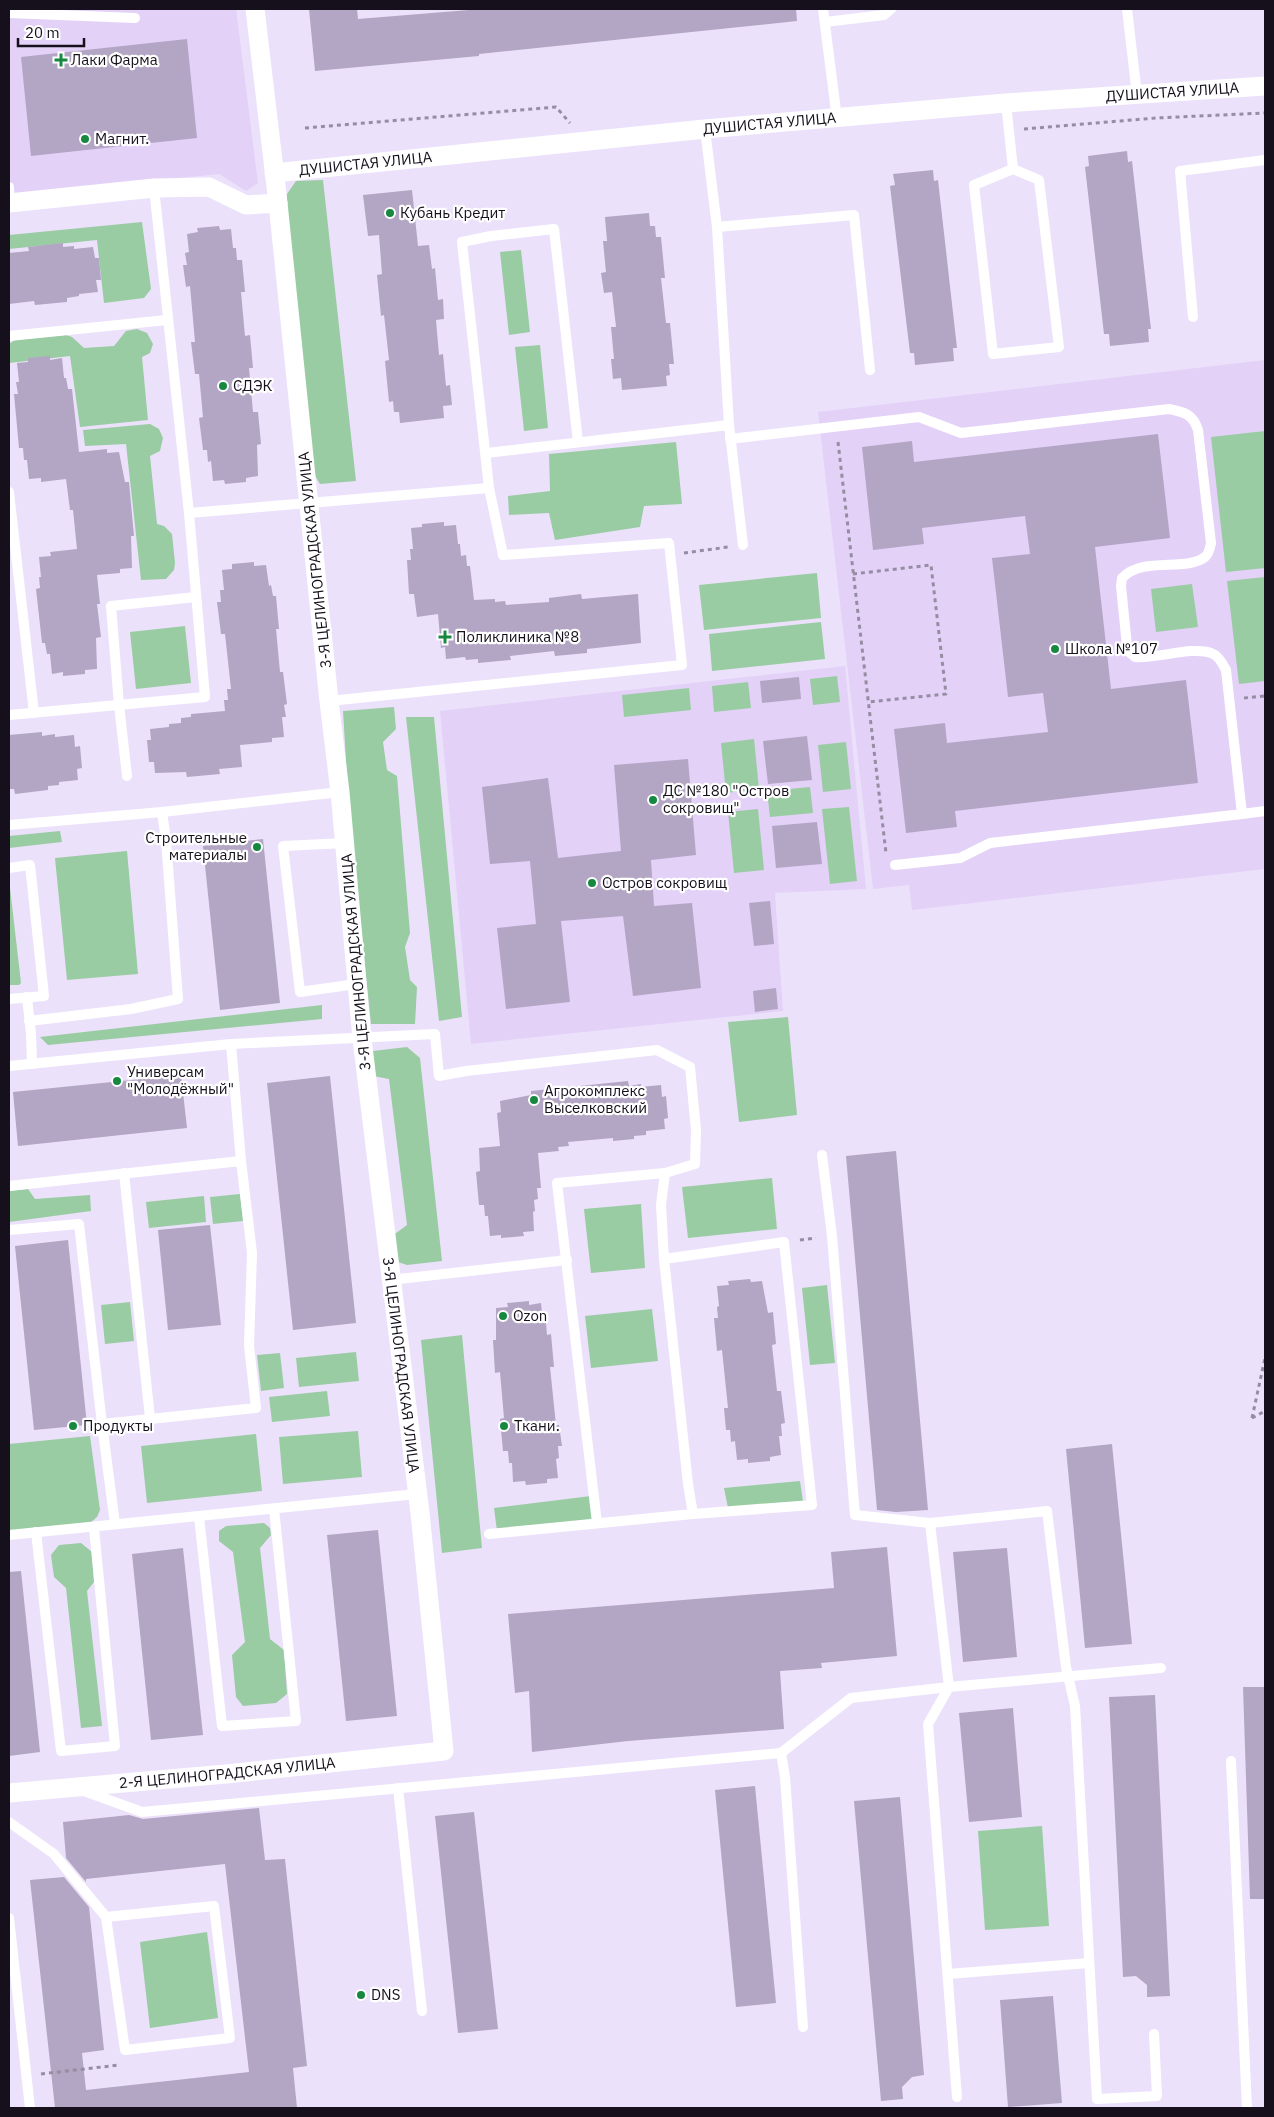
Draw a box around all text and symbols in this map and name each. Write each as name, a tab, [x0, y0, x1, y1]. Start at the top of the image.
scale bar	[18, 15, 84, 47]
text: 20 m	[25, 23, 60, 42]
place label: Лаки Фарма	[71, 50, 158, 69]
marker: Лаки Фарма	[55, 54, 67, 66]
street label: ДУШИСТАЯ УЛИЦА	[1105, 78, 1240, 105]
street label: ДУШИСТАЯ УЛИЦА	[702, 108, 837, 138]
place label: Магнит.	[95, 129, 149, 148]
marker: Магнит.	[79, 133, 91, 145]
street label: ДУШИСТАЯ УЛИЦА	[298, 147, 433, 179]
place label: Кубань Кредит	[400, 203, 505, 222]
marker: Кубань Кредит	[384, 207, 396, 219]
place label: СДЭК	[233, 376, 273, 395]
marker: СДЭК	[217, 380, 229, 392]
street label: 3-Я ЦЕЛИНОГРАДСКАЯ УЛИЦА	[294, 451, 335, 669]
place label: Поликлиника №8	[456, 627, 579, 646]
marker: Поликлиника №8	[438, 630, 452, 644]
place label: Школа №107	[1065, 639, 1158, 658]
marker: Школа №107	[1049, 643, 1061, 655]
place label: ДС №180 "Остров сокровищ"	[663, 781, 789, 817]
marker: ДС №180 "Остров сокровищ"	[647, 794, 659, 806]
place label: Строительные материалы	[145, 828, 247, 864]
marker: Строительные материалы	[251, 841, 263, 853]
street label: 3-Я ЦЕЛИНОГРАДСКАЯ УЛИЦА	[337, 852, 374, 1071]
place label: Остров сокровищ	[602, 873, 727, 892]
marker: Остров сокровищ	[586, 877, 598, 889]
place label: Универсам "Молодёжный"	[127, 1062, 234, 1098]
marker: Универсам "Молодёжный"	[111, 1075, 123, 1087]
place label: Агрокомплекс Выселковский	[544, 1081, 647, 1117]
marker: Агрокомплекс Выселковский	[528, 1094, 540, 1106]
street label: 3-Я ЦЕЛИНОГРАДСКАЯ УЛИЦА	[379, 1256, 424, 1474]
place label: Ozon	[513, 1306, 547, 1325]
marker: Ozon	[497, 1310, 509, 1322]
place label: Продукты	[83, 1416, 153, 1435]
place label: Ткани.	[514, 1416, 560, 1435]
marker: Продукты	[67, 1420, 79, 1432]
marker: Ткани.	[498, 1420, 510, 1432]
street label: 2-Я ЦЕЛИНОГРАДСКАЯ УЛИЦА	[118, 1752, 337, 1792]
place label: DNS	[371, 1985, 400, 2004]
marker: DNS	[355, 1989, 367, 2001]

